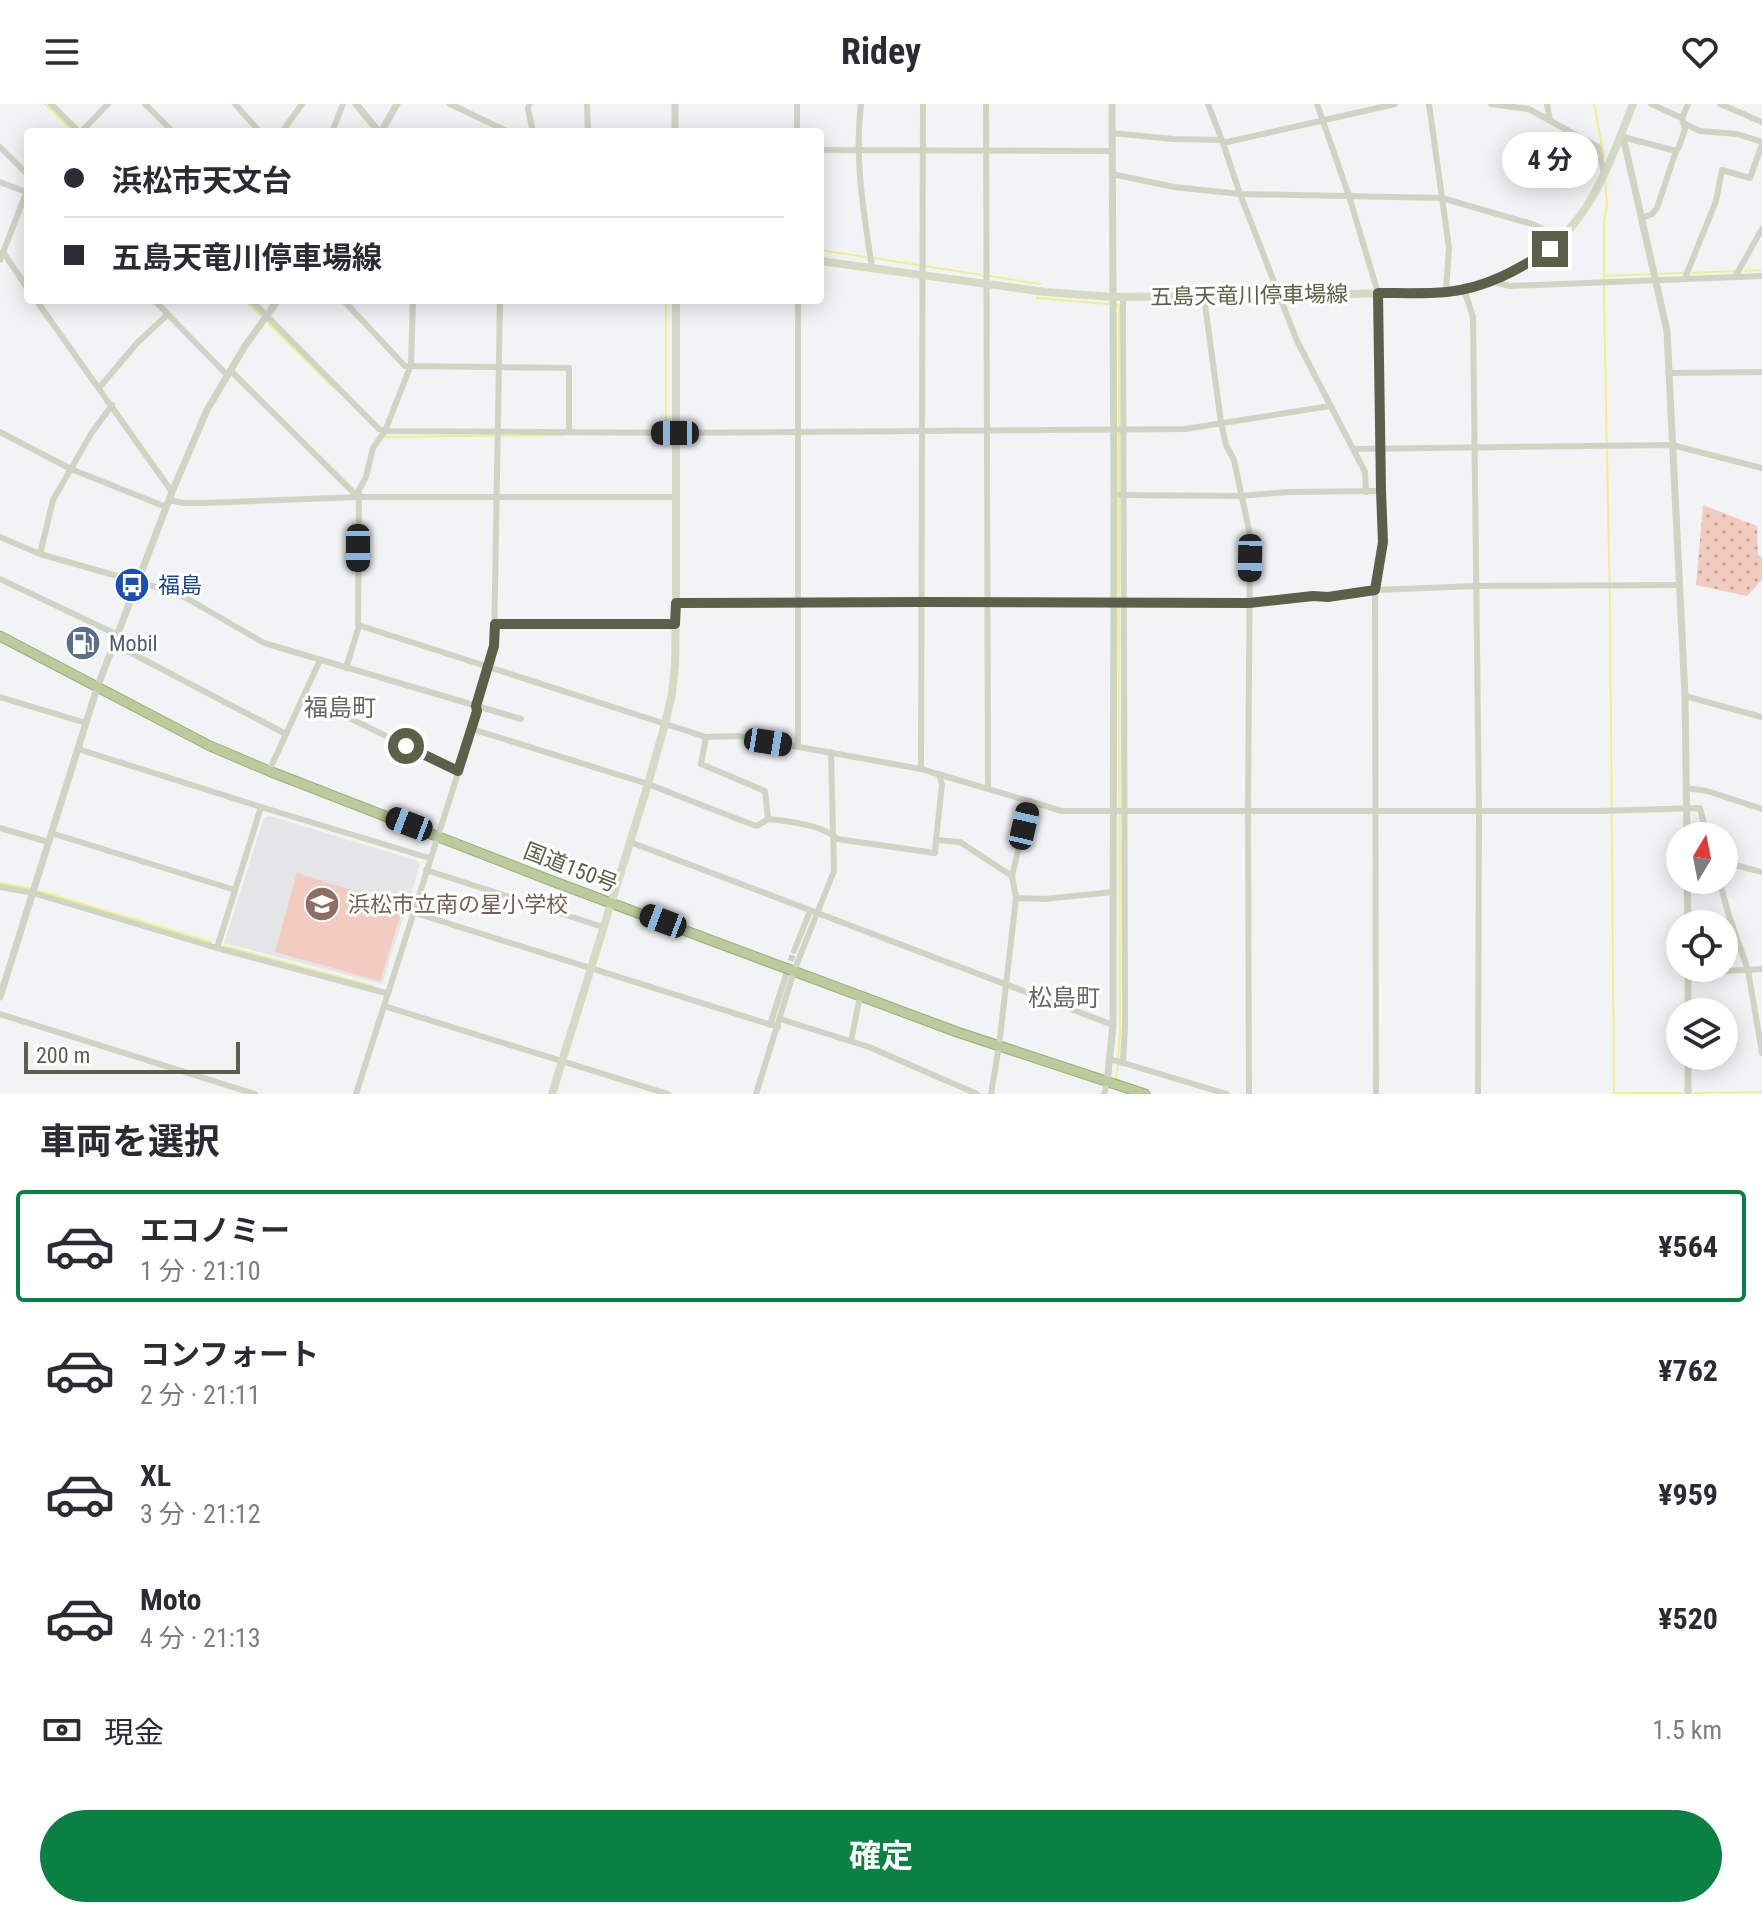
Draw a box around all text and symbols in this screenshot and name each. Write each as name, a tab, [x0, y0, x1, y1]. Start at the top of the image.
icon: menu	[40, 30, 84, 74]
icon: heart	[1678, 30, 1722, 74]
text: Ridey	[841, 31, 921, 73]
callout: 4 分	[1502, 133, 1598, 189]
text: 4 分	[1527, 145, 1573, 175]
text: 浜松市天文台	[112, 163, 292, 198]
route end	[1532, 231, 1568, 267]
text: 五島天竜川停車場線	[112, 240, 382, 275]
street label: 五島天竜川停車場線	[1150, 281, 1348, 310]
car	[651, 421, 699, 445]
car	[346, 524, 370, 572]
car	[1238, 534, 1262, 582]
bus stop icon: 福島	[113, 566, 151, 604]
place label: 福島	[158, 573, 202, 598]
fuel station icon: Mobil	[64, 624, 102, 662]
place label: Mobil	[109, 631, 158, 656]
district label: 福島町	[304, 694, 376, 722]
car	[742, 726, 794, 758]
route start	[388, 728, 424, 764]
car	[1007, 800, 1041, 852]
car	[382, 804, 436, 844]
north arrow	[1666, 822, 1738, 894]
map controls	[1666, 822, 1738, 1070]
street label: 国道150号	[520, 838, 621, 897]
school or university icon: 浜松市立南の星小学校	[303, 885, 341, 923]
place label: 浜松市立南の星小学校	[348, 892, 568, 917]
car	[636, 901, 690, 941]
button: locate	[1666, 910, 1738, 982]
district label: 松島町	[1028, 984, 1100, 1012]
button: layers	[1666, 998, 1738, 1070]
scale bar	[24, 1038, 240, 1074]
text: 200 m	[36, 1043, 90, 1068]
text: 車両を選択	[40, 1121, 220, 1163]
icon: car	[44, 1210, 116, 1282]
text: エコノミー	[140, 1213, 290, 1248]
text: ¥564	[1658, 1229, 1718, 1264]
text: 1 分 · 21:10	[140, 1256, 260, 1286]
icon: car	[44, 1334, 116, 1406]
text: コンフォート	[140, 1337, 319, 1372]
text: ¥762	[1658, 1353, 1718, 1388]
text: 2 分 · 21:11	[140, 1380, 260, 1410]
icon: car	[44, 1458, 116, 1530]
text: XL	[140, 1458, 171, 1493]
text: ¥959	[1658, 1477, 1718, 1512]
text: 3 分 · 21:12	[140, 1499, 260, 1529]
icon: car	[44, 1582, 116, 1654]
text: Moto	[140, 1582, 201, 1617]
text: ¥520	[1658, 1601, 1718, 1636]
text: 4 分 · 21:13	[140, 1623, 260, 1653]
icon: cash	[40, 1708, 84, 1752]
text: 現金	[104, 1715, 164, 1750]
text: 1.5 km	[1652, 1715, 1722, 1745]
button: 確定	[40, 1810, 1722, 1902]

